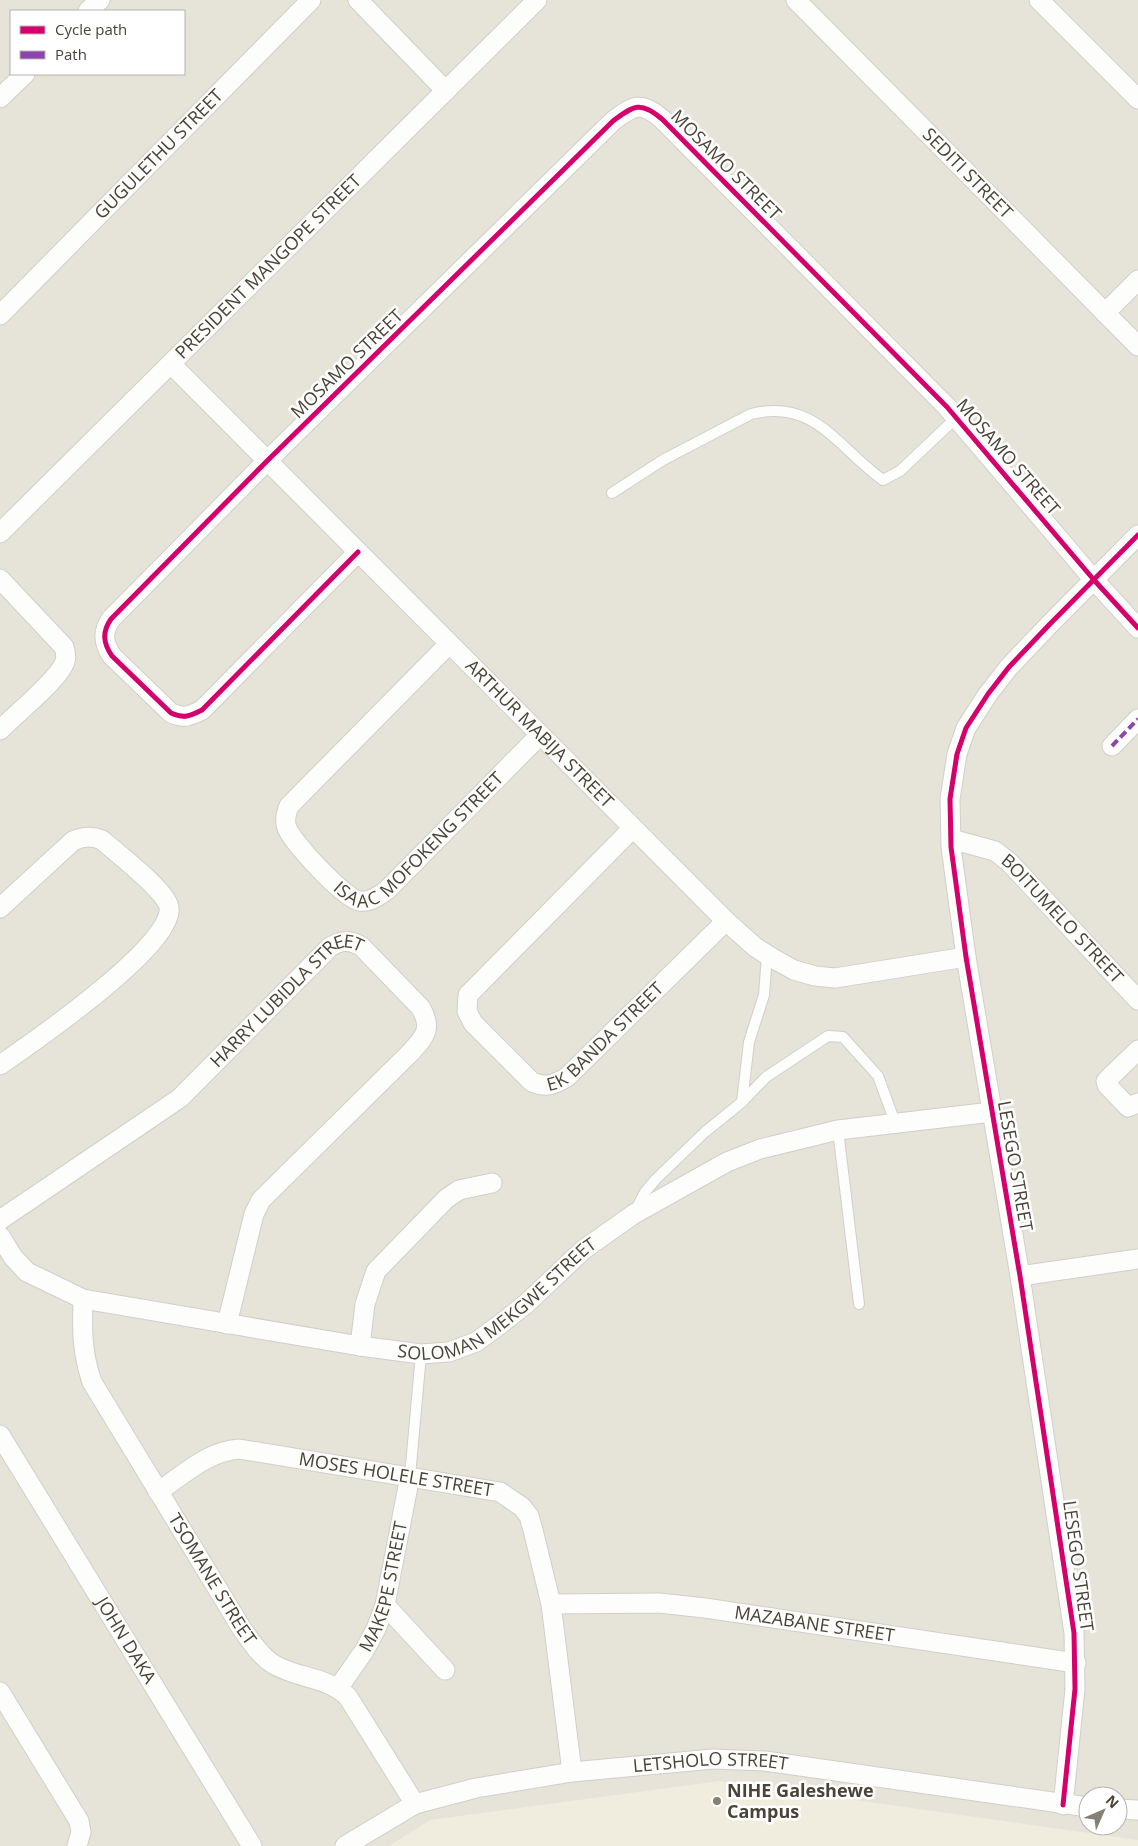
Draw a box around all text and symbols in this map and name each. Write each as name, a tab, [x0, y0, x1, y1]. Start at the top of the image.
legend	[10, 10, 185, 75]
text: Cycle path	[55, 19, 127, 39]
text: Path	[55, 44, 87, 64]
street label: GUGULETHU STREET	[89, 83, 228, 224]
street label: MOSAMO STREET	[666, 104, 787, 225]
street label: SEDITI STREET	[918, 122, 1018, 223]
street label: PRESIDENT MANGOPE STREET	[169, 168, 366, 364]
street label: MOSAMO STREET	[285, 303, 408, 423]
street label: MOSAMO STREET	[951, 393, 1066, 520]
street label: ARTHUR MABIJA STREET	[461, 654, 620, 813]
street label: ISAAC MOFOKENG STREET	[329, 766, 508, 912]
street label: BOITUMELO STREET	[997, 848, 1129, 988]
street label: HARRY LUBIDLA STREET	[204, 928, 368, 1072]
street label: EK BANDA STREET	[544, 976, 668, 1096]
street label: LESEGO STREET	[993, 1099, 1039, 1233]
street label: SOLOMAN MEKGWE STREET	[396, 1231, 601, 1365]
street label: MOSES HOLELE STREET	[297, 1446, 495, 1502]
street label: LESEGO STREET	[1058, 1499, 1100, 1633]
street label: TSOMANE STREET	[163, 1508, 263, 1649]
street label: MAKEPE STREET	[353, 1519, 412, 1656]
street label: JOHN DAKA	[90, 1590, 163, 1688]
street label: MAZABANE STREET	[733, 1600, 896, 1647]
street label: LETSHOLO STREET	[632, 1746, 790, 1777]
place label: NIHE Galeshewe Campus	[727, 1778, 874, 1823]
north arrow	[1078, 1786, 1128, 1836]
text: N	[1102, 1791, 1123, 1812]
marker: NIHE Galeshewe Campus	[711, 1795, 723, 1807]

